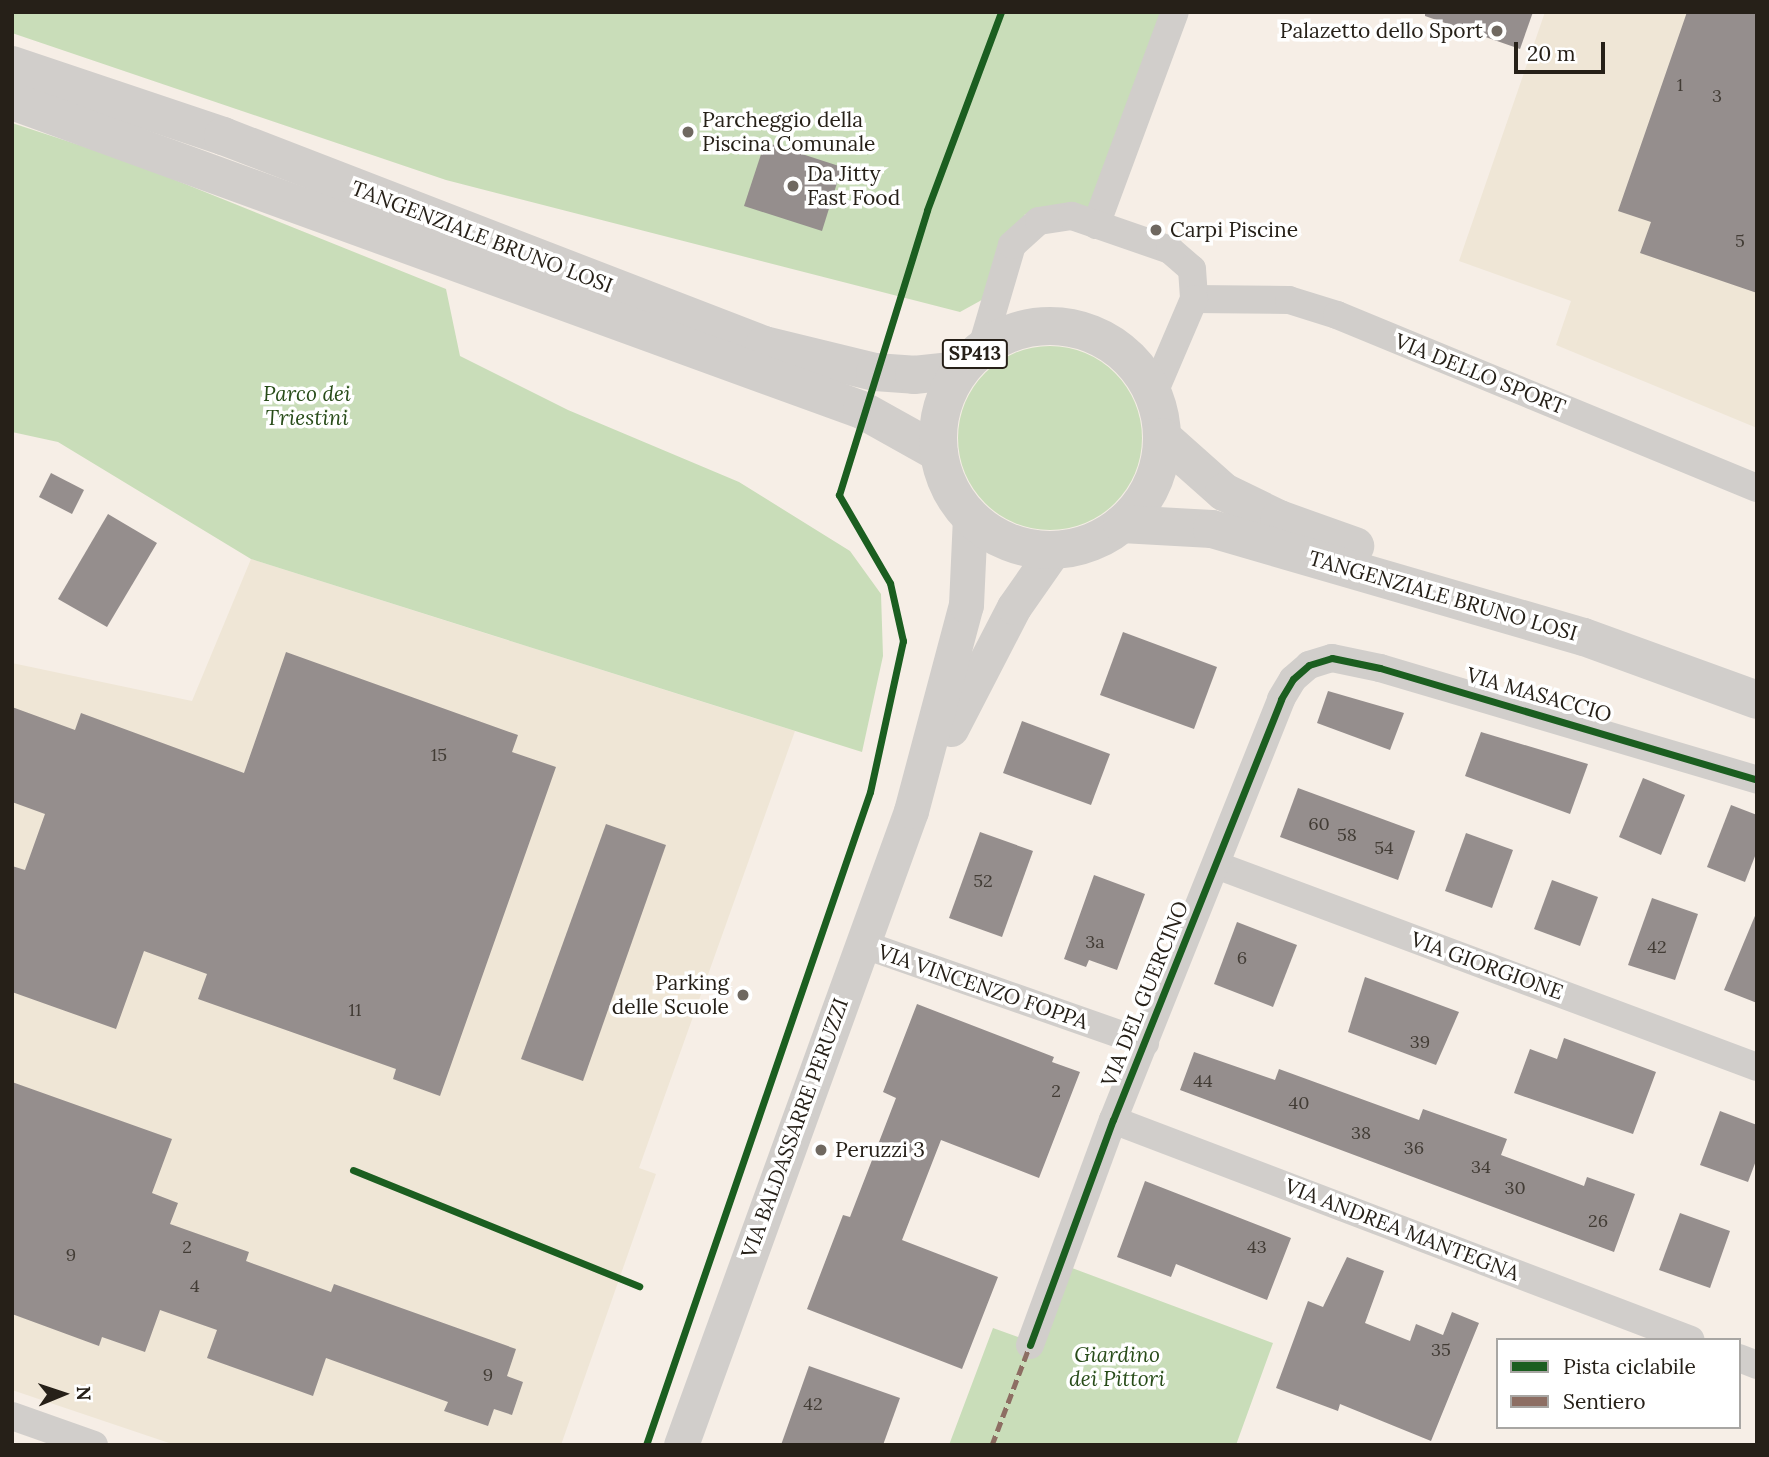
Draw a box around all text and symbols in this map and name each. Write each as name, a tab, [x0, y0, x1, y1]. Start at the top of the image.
place label: Palazetto dello Sport	[1280, 18, 1483, 44]
marker: Palazetto dello Sport	[1489, 23, 1505, 39]
scale bar	[1517, 28, 1608, 72]
text: 20 m	[1527, 40, 1576, 67]
house number: 1	[1677, 74, 1683, 96]
house number: 3	[1712, 85, 1722, 107]
place label: Parcheggio della Piscina Comunale	[702, 107, 875, 157]
marker: Parcheggio della Piscina Comunale	[680, 124, 696, 140]
place label: Da Jitty Fast Food	[807, 161, 900, 211]
street label: TANGENZIALE BRUNO LOSI	[348, 175, 616, 299]
marker: Da Jitty Fast Food	[785, 178, 801, 194]
place label: Carpi Piscine	[1170, 217, 1298, 243]
marker: Carpi Piscine	[1148, 222, 1164, 238]
house number: 5	[1735, 230, 1745, 252]
street label: VIA DELLO SPORT	[1391, 328, 1569, 420]
road number: SP413	[942, 338, 1008, 370]
park label: Parco dei Triestini	[263, 381, 351, 431]
street label: TANGENZIALE BRUNO LOSI	[1306, 546, 1580, 646]
street label: VIA MASACCIO	[1464, 662, 1614, 728]
house number: 15	[431, 744, 447, 766]
house number: 60	[1308, 813, 1330, 835]
house number: 58	[1337, 824, 1357, 846]
house number: 54	[1374, 837, 1394, 859]
house number: 52	[973, 870, 993, 892]
street label: VIA DEL GUERCINO	[1096, 898, 1194, 1090]
street label: VIA GIORGIONE	[1407, 927, 1567, 1005]
house number: 3a	[1085, 931, 1105, 953]
house number: 42	[1647, 936, 1667, 958]
street label: VIA VINCENZO FOPPA	[875, 939, 1091, 1035]
house number: 6	[1237, 947, 1247, 969]
place label: Parking delle Scuole	[612, 970, 729, 1020]
marker: Parking delle Scuole	[735, 987, 751, 1003]
street label: VIA BALDASSARRE PERUZZI	[736, 995, 854, 1261]
house number: 11	[348, 999, 362, 1021]
house number: 39	[1410, 1031, 1430, 1053]
house number: 44	[1193, 1070, 1213, 1092]
house number: 2	[1051, 1080, 1061, 1102]
house number: 40	[1289, 1092, 1309, 1114]
house number: 38	[1351, 1122, 1371, 1144]
place label: Peruzzi 3	[835, 1137, 925, 1163]
house number: 36	[1404, 1137, 1424, 1159]
marker: Peruzzi 3	[813, 1142, 829, 1158]
house number: 34	[1471, 1156, 1491, 1178]
street label: VIA ANDREA MANTEGNA	[1281, 1174, 1523, 1286]
house number: 30	[1504, 1177, 1526, 1199]
house number: 26	[1588, 1210, 1608, 1232]
house number: 2	[182, 1236, 192, 1258]
house number: 43	[1247, 1236, 1267, 1258]
house number: 9	[66, 1244, 76, 1266]
house number: 4	[190, 1275, 200, 1297]
legend	[1496, 1338, 1741, 1429]
house number: 35	[1431, 1339, 1451, 1361]
park label: Giardino dei Pittori	[1069, 1342, 1165, 1392]
text: Pista ciclabile	[1563, 1353, 1696, 1380]
north arrow	[28, 1359, 98, 1429]
house number: 9	[483, 1364, 493, 1386]
text: N	[72, 1386, 96, 1401]
text: Sentiero	[1563, 1388, 1646, 1415]
house number: 42	[803, 1393, 823, 1415]

